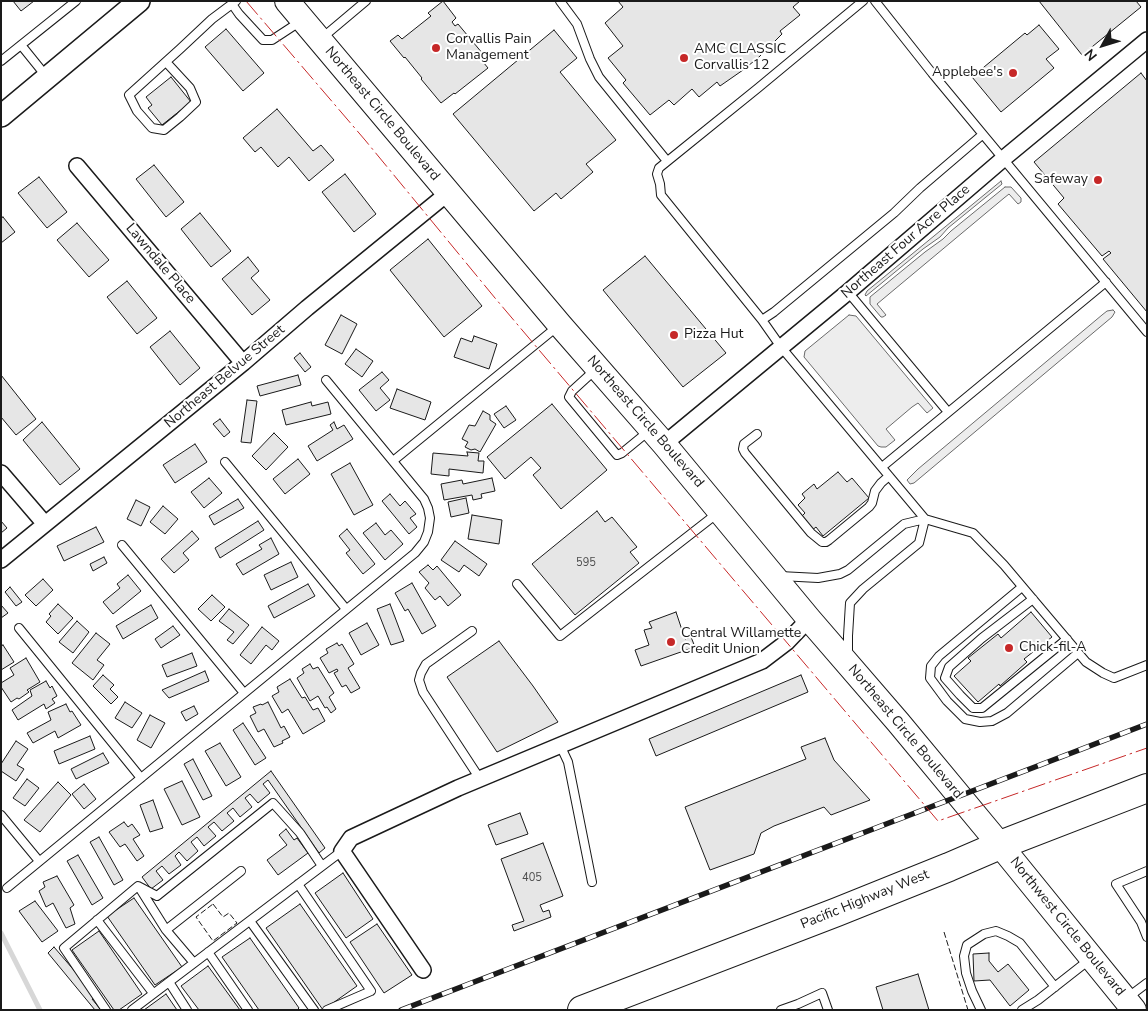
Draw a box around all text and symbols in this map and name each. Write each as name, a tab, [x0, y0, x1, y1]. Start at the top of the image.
north arrow	[1078, 20, 1128, 70]
place label: Corvallis Pain Management	[446, 32, 532, 64]
marker: Corvallis Pain Management	[430, 42, 442, 54]
place label: AMC CLASSIC Corvallis 12	[694, 42, 786, 74]
street label: Northeast Circle Boulevard	[321, 44, 443, 184]
text: N	[1080, 45, 1102, 65]
marker: AMC CLASSIC Corvallis 12	[678, 52, 690, 64]
place label: Applebee's	[932, 65, 1003, 81]
marker: Applebee's	[1007, 67, 1019, 79]
place label: Safeway	[1034, 172, 1088, 188]
marker: Safeway	[1092, 174, 1104, 186]
street label: Northeast Four Acre Place	[838, 182, 974, 302]
street label: Lawndale Place	[122, 220, 198, 308]
street label: Northeast Belvue Street	[162, 322, 288, 432]
place label: Pizza Hut	[684, 327, 743, 343]
marker: Pizza Hut	[668, 329, 680, 341]
street label: Northeast Circle Boulevard	[583, 352, 707, 492]
house number: 595	[576, 556, 596, 570]
place label: Central Willamette Credit Union	[681, 626, 801, 658]
marker: Central Willamette Credit Union	[665, 636, 677, 648]
place label: Chick-fil-A	[1019, 640, 1086, 656]
marker: Chick-fil-A	[1003, 642, 1015, 654]
street label: Northeast Circle Boulevard	[844, 662, 966, 802]
street label: Northwest Circle Boulevard	[1006, 854, 1128, 1000]
street label: Pacific Highway West	[798, 867, 932, 933]
house number: 405	[522, 871, 542, 885]

